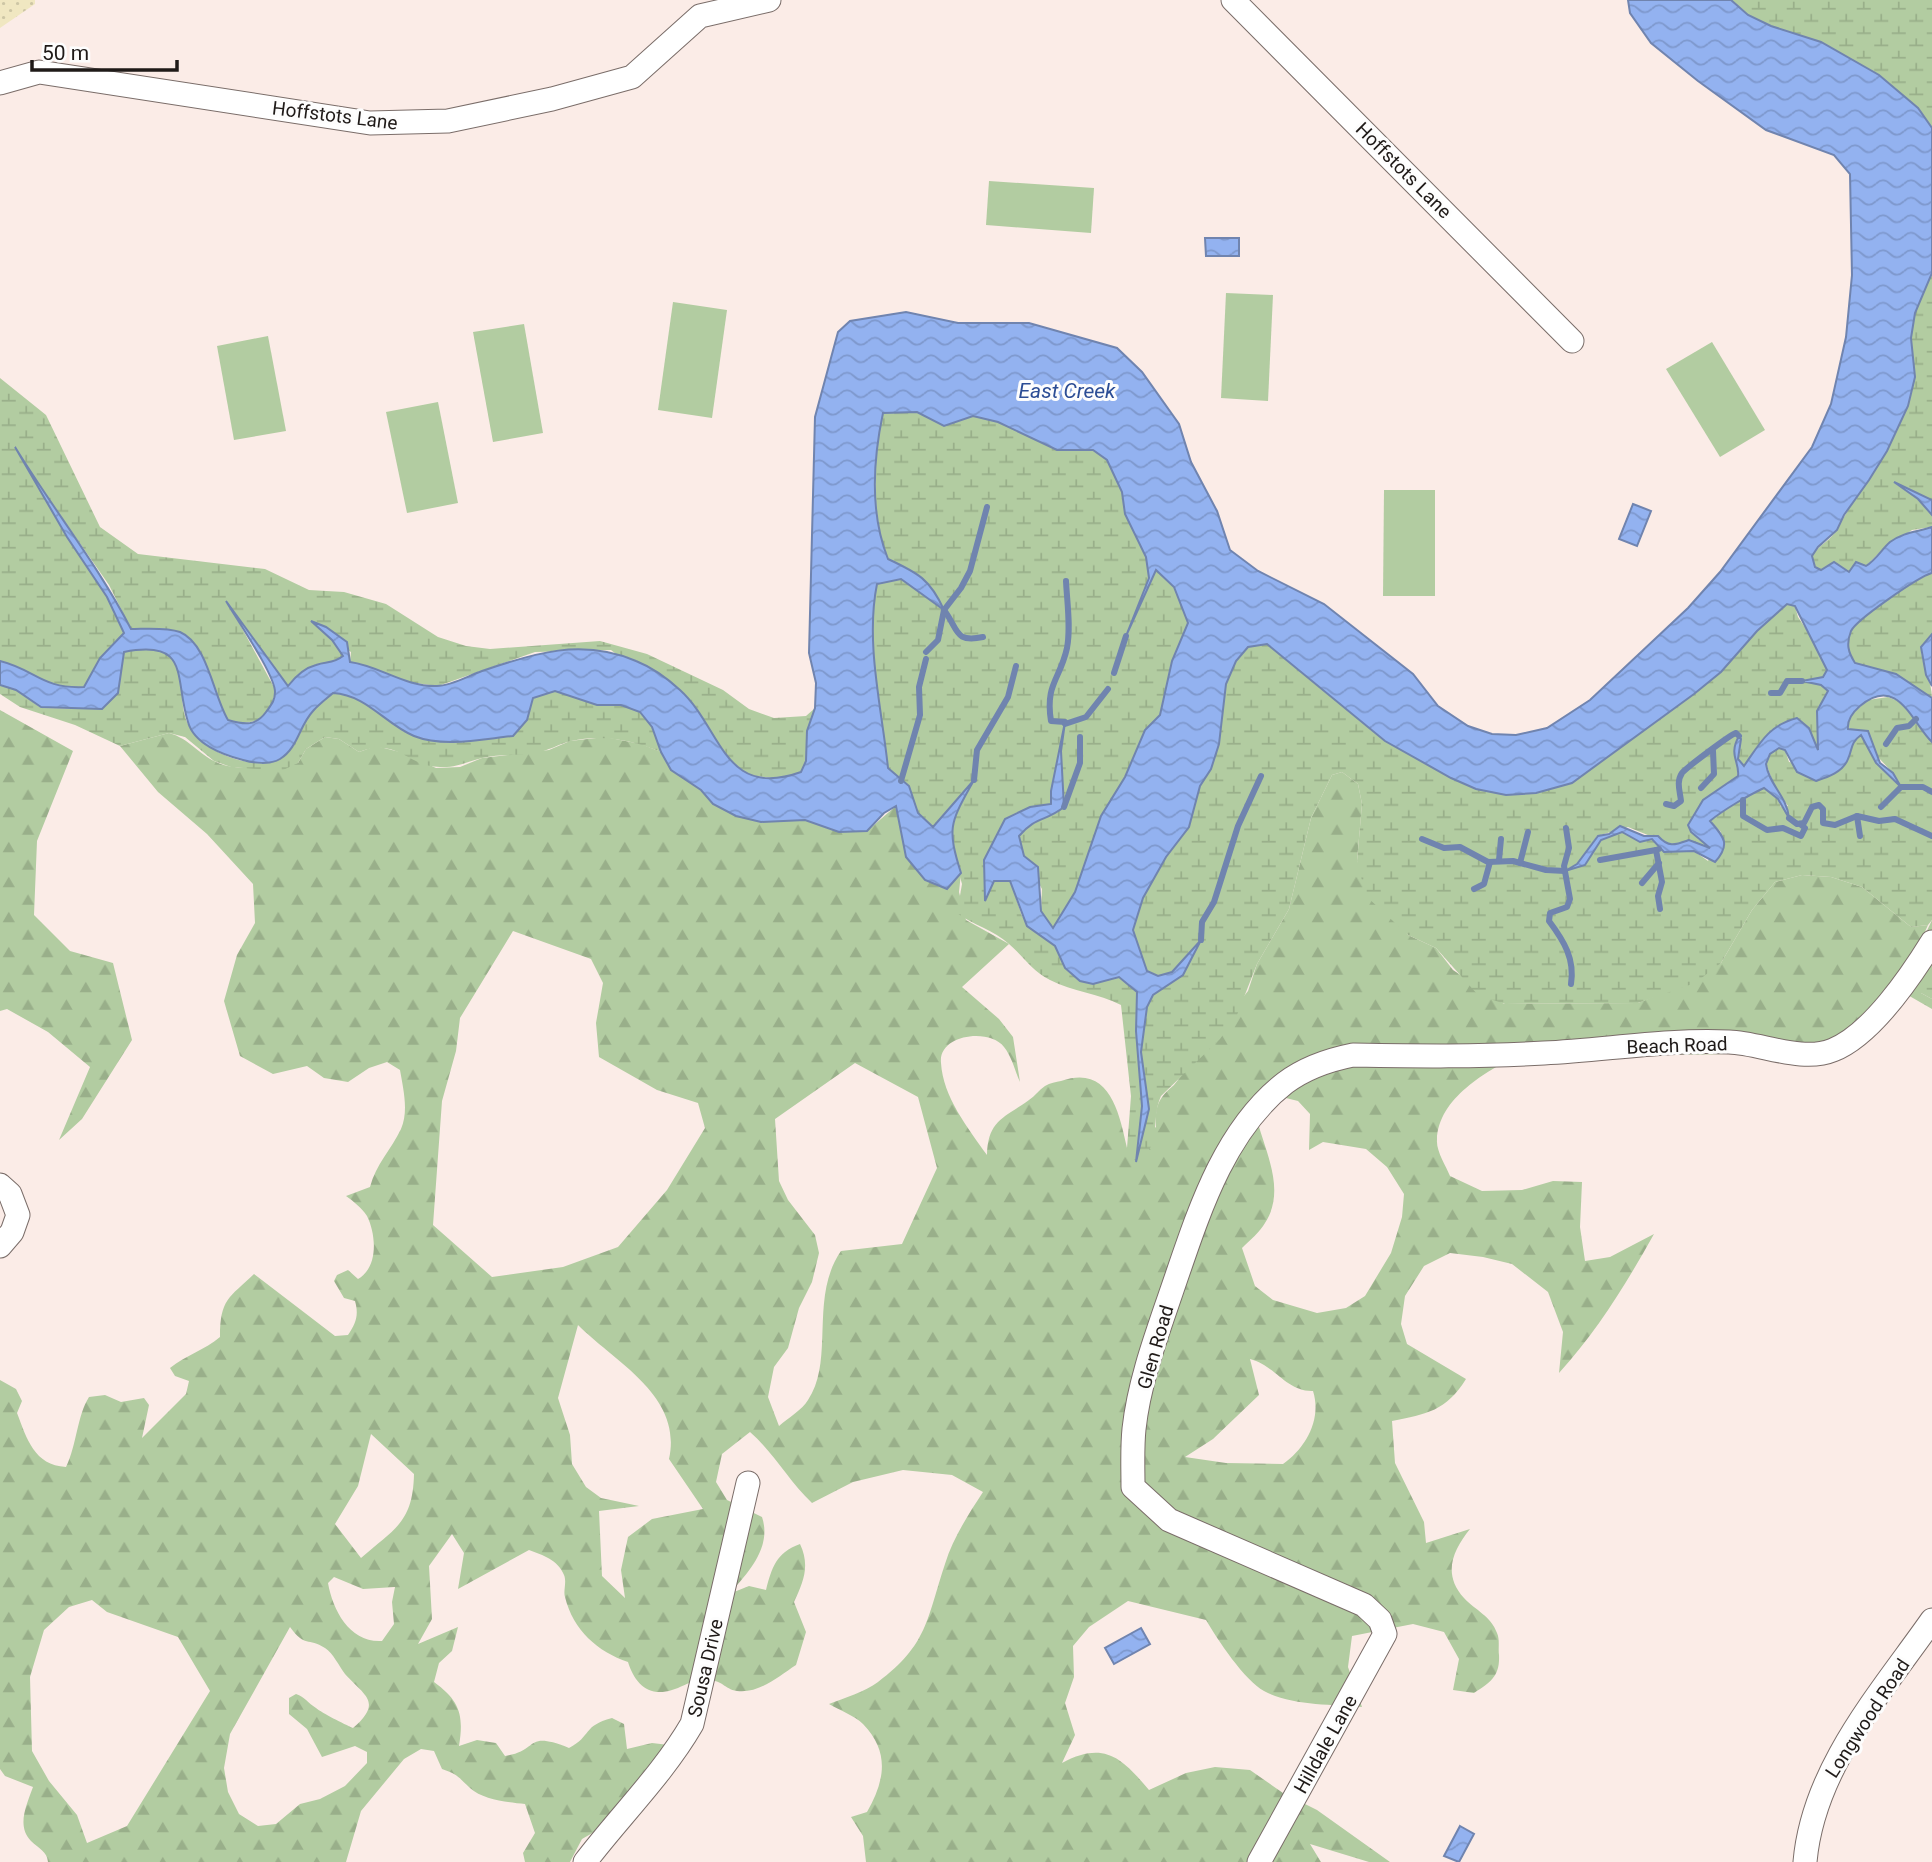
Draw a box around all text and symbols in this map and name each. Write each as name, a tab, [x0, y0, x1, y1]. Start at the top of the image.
scale bar	[32, 28, 177, 72]
text: 50 m	[42, 41, 89, 65]
street label: Hoffstots Lane	[271, 96, 399, 135]
street label: Hoffstots Lane	[1351, 118, 1456, 223]
water label: East Creek	[1019, 379, 1116, 403]
street label: Beach Road	[1626, 1032, 1728, 1059]
street label: Glen Road	[1133, 1302, 1178, 1392]
street label: Sousa Drive	[683, 1617, 728, 1719]
street label: Longwood Road	[1820, 1654, 1914, 1782]
street label: Hilldale Lane	[1289, 1691, 1362, 1797]

